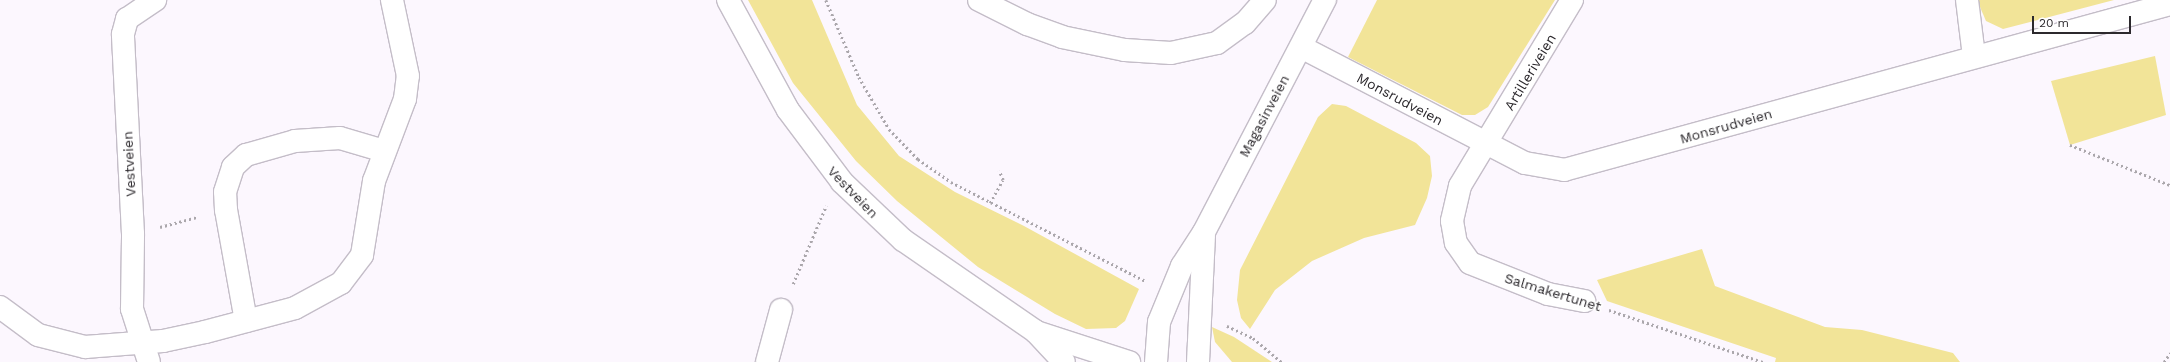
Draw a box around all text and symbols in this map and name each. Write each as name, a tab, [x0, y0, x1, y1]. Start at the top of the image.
scale bar	[2034, 8, 2133, 34]
text: 20 m	[2039, 16, 2069, 30]
street label: Artilleriveien	[1501, 31, 1559, 113]
street label: Monsrudveien	[1354, 69, 1446, 129]
street label: Magasinveien	[1235, 72, 1293, 160]
street label: Monsrudveien	[1678, 105, 1774, 147]
street label: Vestveien	[119, 131, 139, 197]
street label: Vestveien	[824, 163, 882, 221]
street label: Salmakertunet	[1503, 269, 1603, 315]

